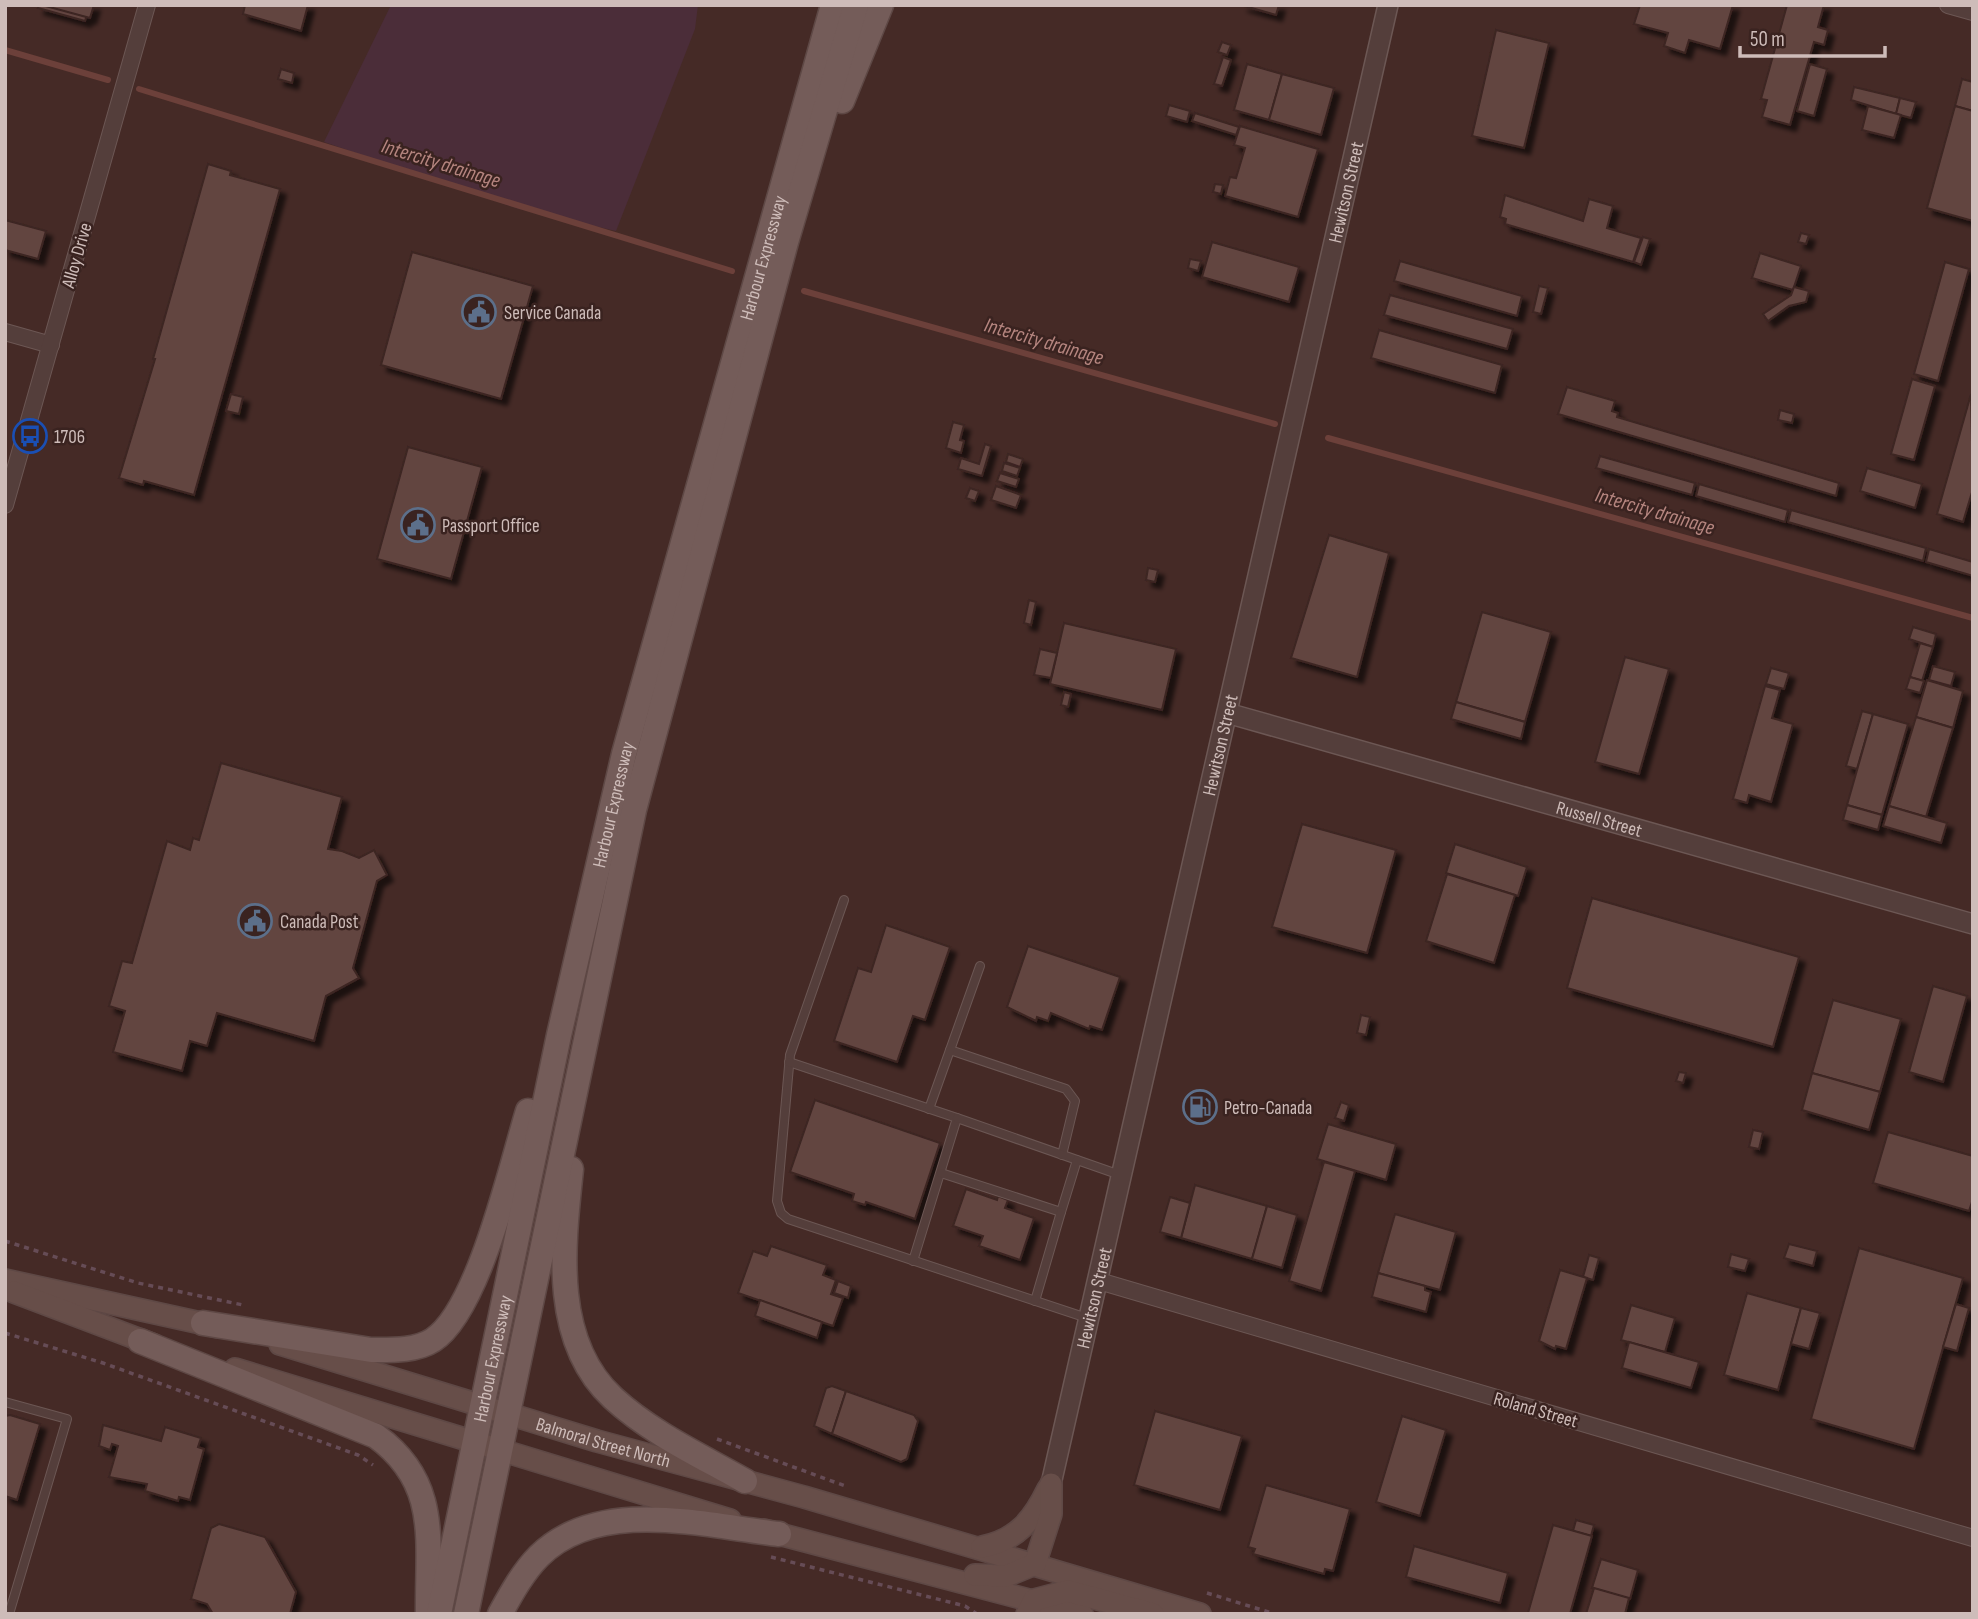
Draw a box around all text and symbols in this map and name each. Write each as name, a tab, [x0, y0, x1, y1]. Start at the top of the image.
scale bar	[1740, 14, 1885, 58]
text: 50 m	[1750, 27, 1785, 52]
water label: Intercity drainage	[378, 134, 503, 193]
street label: Hewitson Street	[1324, 139, 1370, 245]
street label: Harbour Expressway	[736, 192, 792, 323]
street label: Alloy Drive	[57, 220, 98, 292]
public building icon: Service Canada	[460, 293, 498, 331]
place label: Service Canada	[504, 302, 601, 325]
water label: Intercity drainage	[981, 313, 1106, 370]
bus stop icon: 1706	[11, 417, 49, 455]
place label: 1706	[54, 426, 85, 449]
water label: Intercity drainage	[1592, 483, 1717, 540]
public building icon: Passport Office	[399, 506, 437, 544]
place label: Passport Office	[442, 515, 540, 538]
street label: Hewitson Street	[1198, 692, 1244, 798]
street label: Harbour Expressway	[588, 739, 640, 870]
street label: Russell Street	[1553, 797, 1645, 843]
public building icon: Canada Post	[236, 902, 274, 940]
place label: Canada Post	[280, 911, 359, 934]
fuel station icon: Petro-Canada	[1181, 1088, 1219, 1126]
place label: Petro-Canada	[1224, 1097, 1312, 1120]
street label: Hewitson Street	[1072, 1245, 1118, 1351]
street label: Harbour Expressway	[469, 1293, 518, 1424]
street label: Roland Street	[1491, 1387, 1581, 1433]
street label: Balmoral Street North	[533, 1413, 673, 1473]

